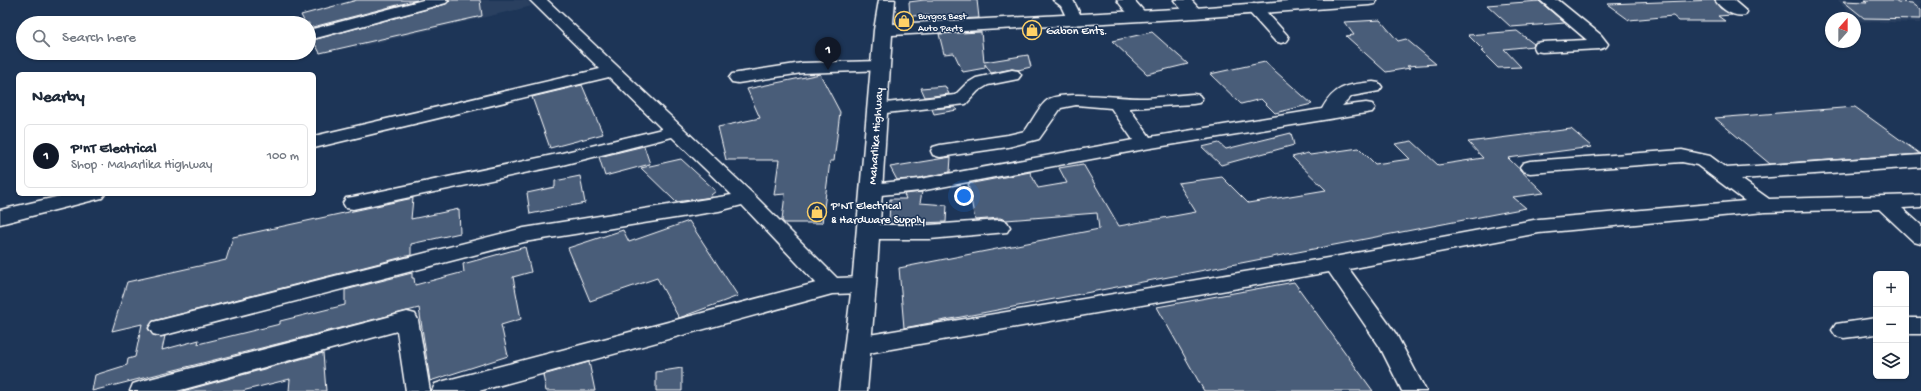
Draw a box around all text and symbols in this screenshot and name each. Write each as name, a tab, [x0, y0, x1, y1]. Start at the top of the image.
shop icon: Burgos Best Auto Parts	[893, 10, 915, 32]
place label: Burgos Best Auto Parts	[917, 11, 967, 35]
north arrow	[1825, 12, 1861, 48]
search box	[16, 16, 316, 60]
shop icon: Gabon Ents.	[1021, 19, 1043, 41]
place label: Gabon Ents.	[1046, 25, 1108, 39]
icon: search	[30, 27, 52, 49]
text: Search here	[62, 29, 136, 47]
pin: 1	[815, 37, 841, 70]
street label: Maharlika Highway	[867, 87, 887, 185]
text: Nearby	[32, 88, 85, 108]
text: P'nT Electrical	[71, 140, 156, 158]
text: 1	[43, 149, 49, 164]
text: 100 m	[267, 149, 299, 164]
text: Shop · Maharlika Highway	[71, 158, 213, 173]
your location	[954, 186, 974, 206]
place label: P'NT Electrical & Hardware Supply	[830, 200, 925, 228]
shop icon: P'NT Electrical & Hardware Supply	[806, 201, 828, 223]
map controls	[1873, 271, 1909, 379]
button: +	[1873, 271, 1909, 307]
button: −	[1873, 307, 1909, 343]
button: layers	[1873, 343, 1909, 379]

